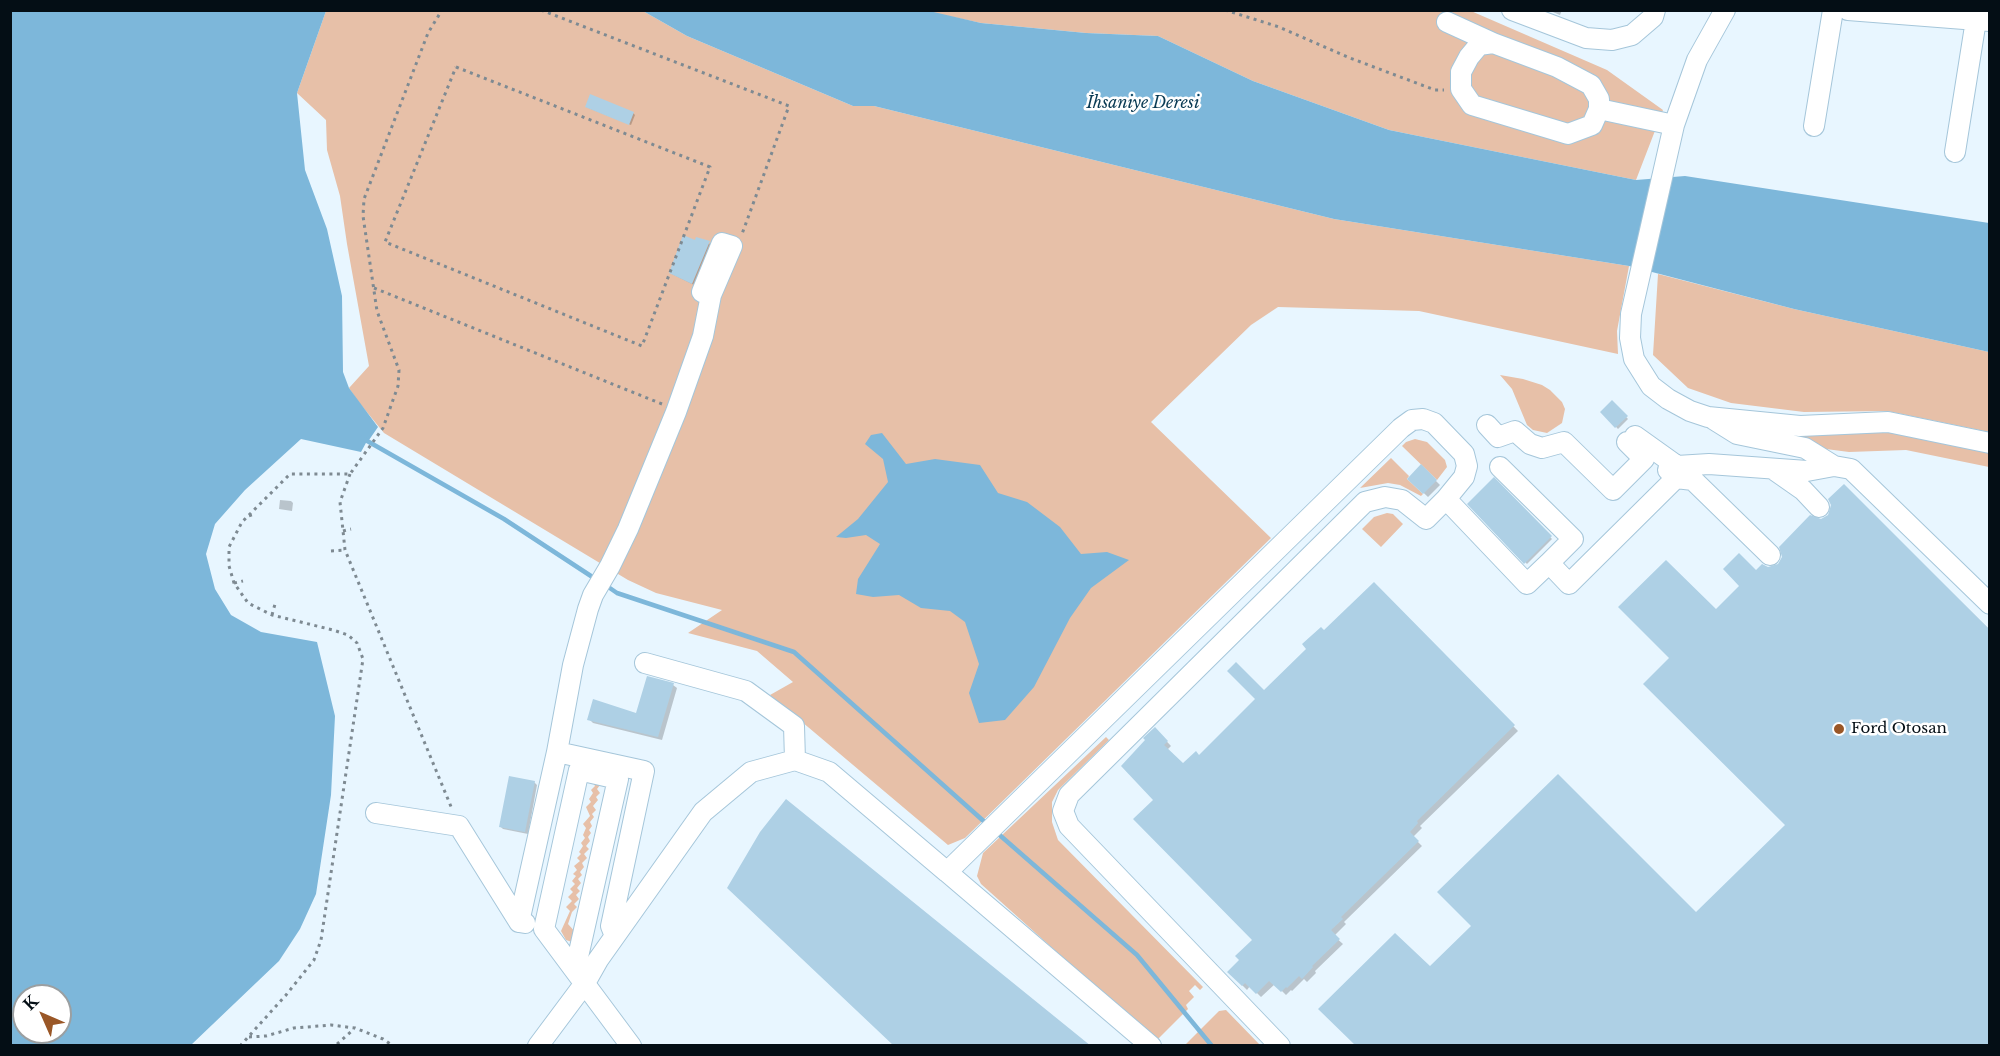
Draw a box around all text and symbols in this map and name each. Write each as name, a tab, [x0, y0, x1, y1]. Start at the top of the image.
water label: İhsaniye Deresi	[1087, 93, 1199, 113]
place label: Ford Otosan	[1851, 720, 1947, 738]
marker: Ford Otosan	[1832, 722, 1846, 736]
north arrow	[12, 984, 72, 1044]
text: K	[19, 991, 42, 1014]

